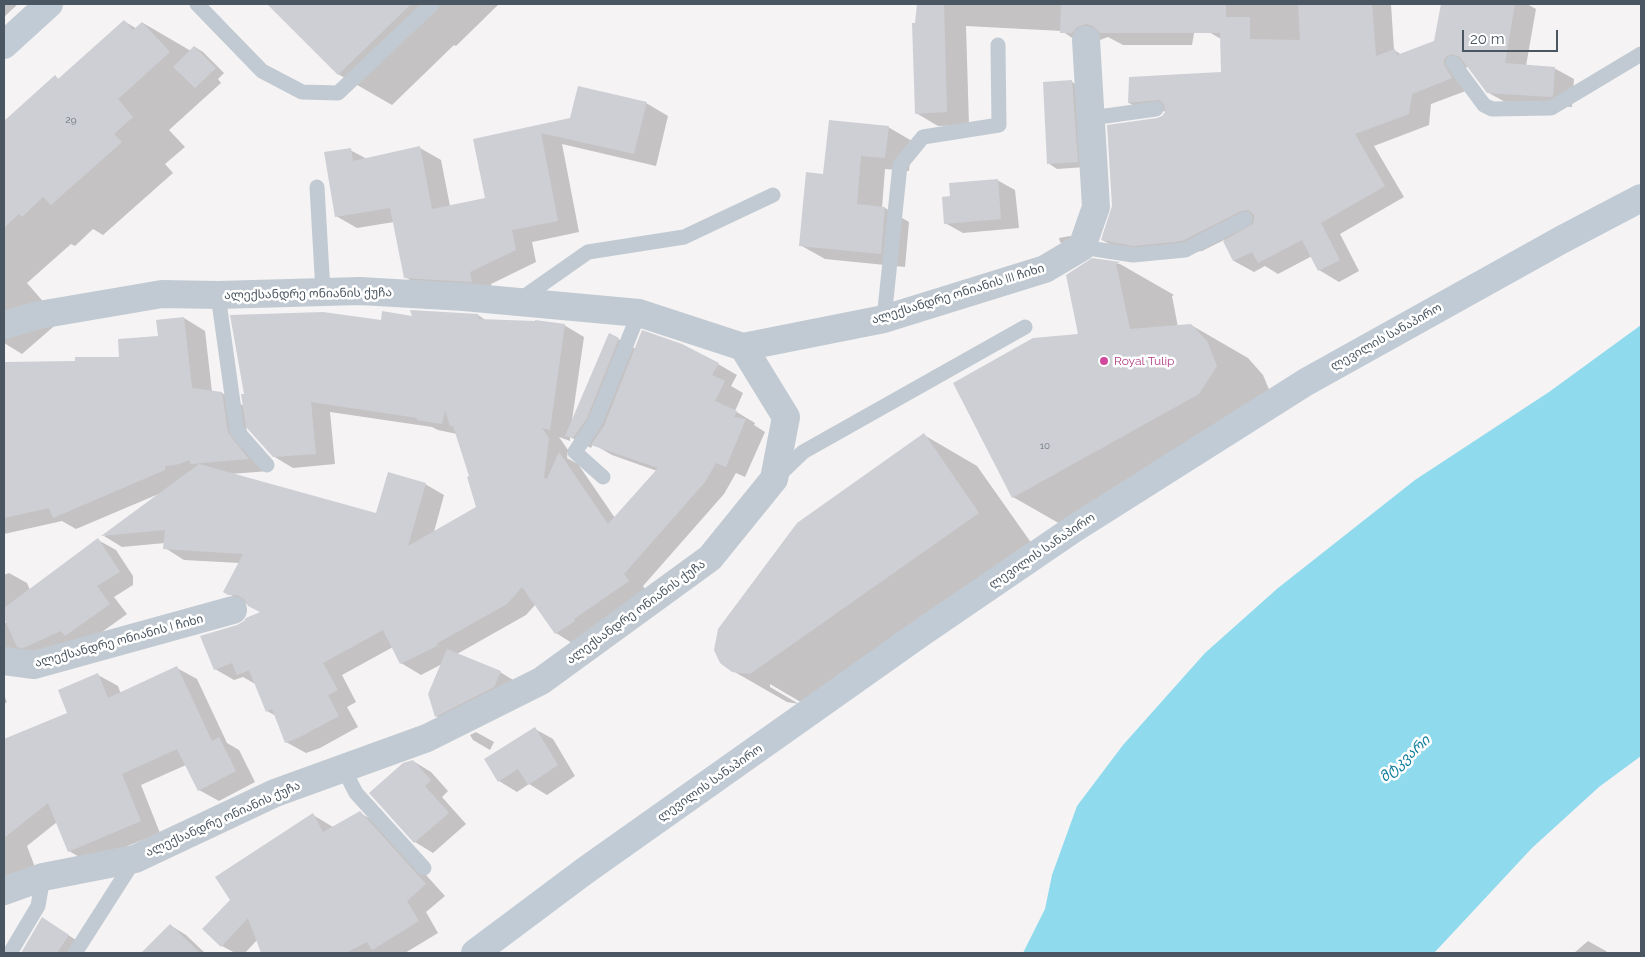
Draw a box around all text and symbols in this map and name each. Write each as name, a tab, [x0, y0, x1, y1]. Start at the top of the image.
scale bar	[1465, 20, 1561, 52]
text: 20 m	[1470, 30, 1505, 48]
house number: 29	[65, 114, 77, 126]
street label: ალექსანდრე ონიანის III ჩიხი	[870, 261, 1046, 327]
street label: ალექსანდრე ონიანის ქუჩა	[224, 285, 392, 303]
street label: ლევილის სანაპირო	[1328, 300, 1444, 374]
place label: Royal Tulip	[1114, 354, 1174, 368]
marker: Royal Tulip	[1098, 355, 1110, 367]
house number: 10	[1040, 440, 1050, 452]
street label: ლევილის სანაპირო	[986, 510, 1098, 592]
street label: ალექსანდრე ონიანის ქუჩა	[564, 557, 708, 667]
street label: ალექსანდრე ონიანის I ჩიხი	[33, 612, 205, 670]
water label: მტკვარი	[1376, 732, 1434, 786]
street label: ლევილის სანაპირო	[655, 741, 765, 825]
street label: ალექსანდრე ონიანის ქუჩა	[143, 778, 303, 860]

